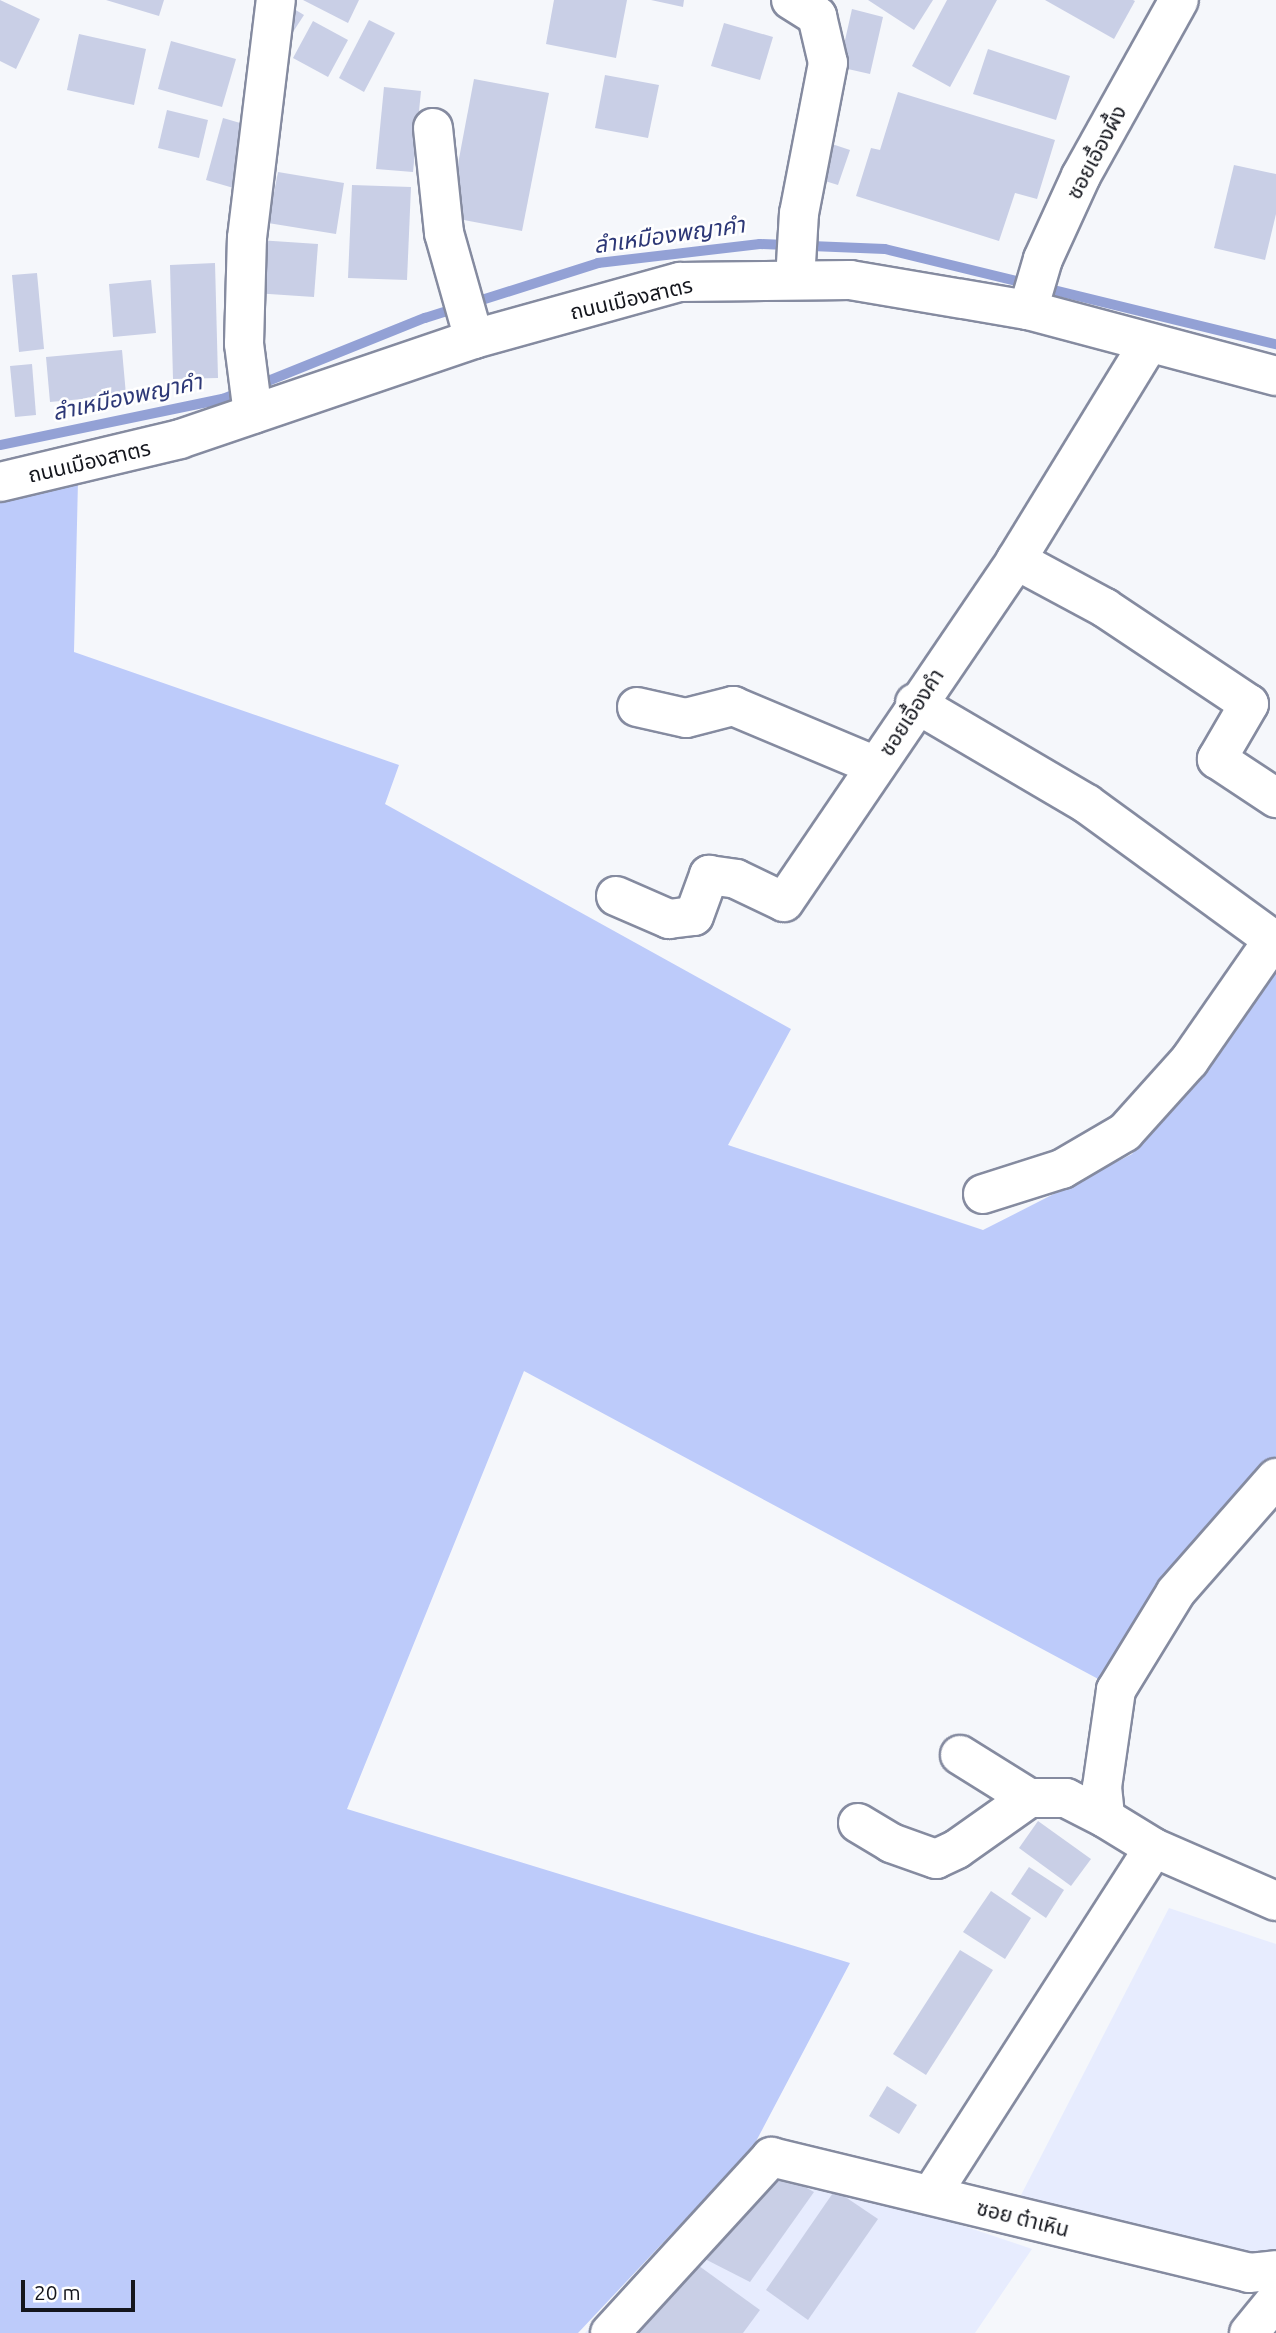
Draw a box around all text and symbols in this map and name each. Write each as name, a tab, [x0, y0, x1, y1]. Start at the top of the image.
street label: ซอยเอื้องผื้ง	[1061, 101, 1131, 203]
water label: ลำเหมืองพญาคำ	[592, 211, 746, 259]
street label: ถนนเมืองสาตร	[567, 272, 695, 324]
water label: ลำเหมืองพญาคำ	[50, 368, 204, 426]
street label: ถนนเมืองสาตร	[25, 435, 153, 487]
street label: ซอยเอื้องคำ	[873, 664, 949, 760]
street label: ซอย ต๋าเหิน	[974, 2194, 1072, 2242]
scale bar	[24, 2266, 138, 2310]
text: 20 m	[34, 2280, 81, 2304]

